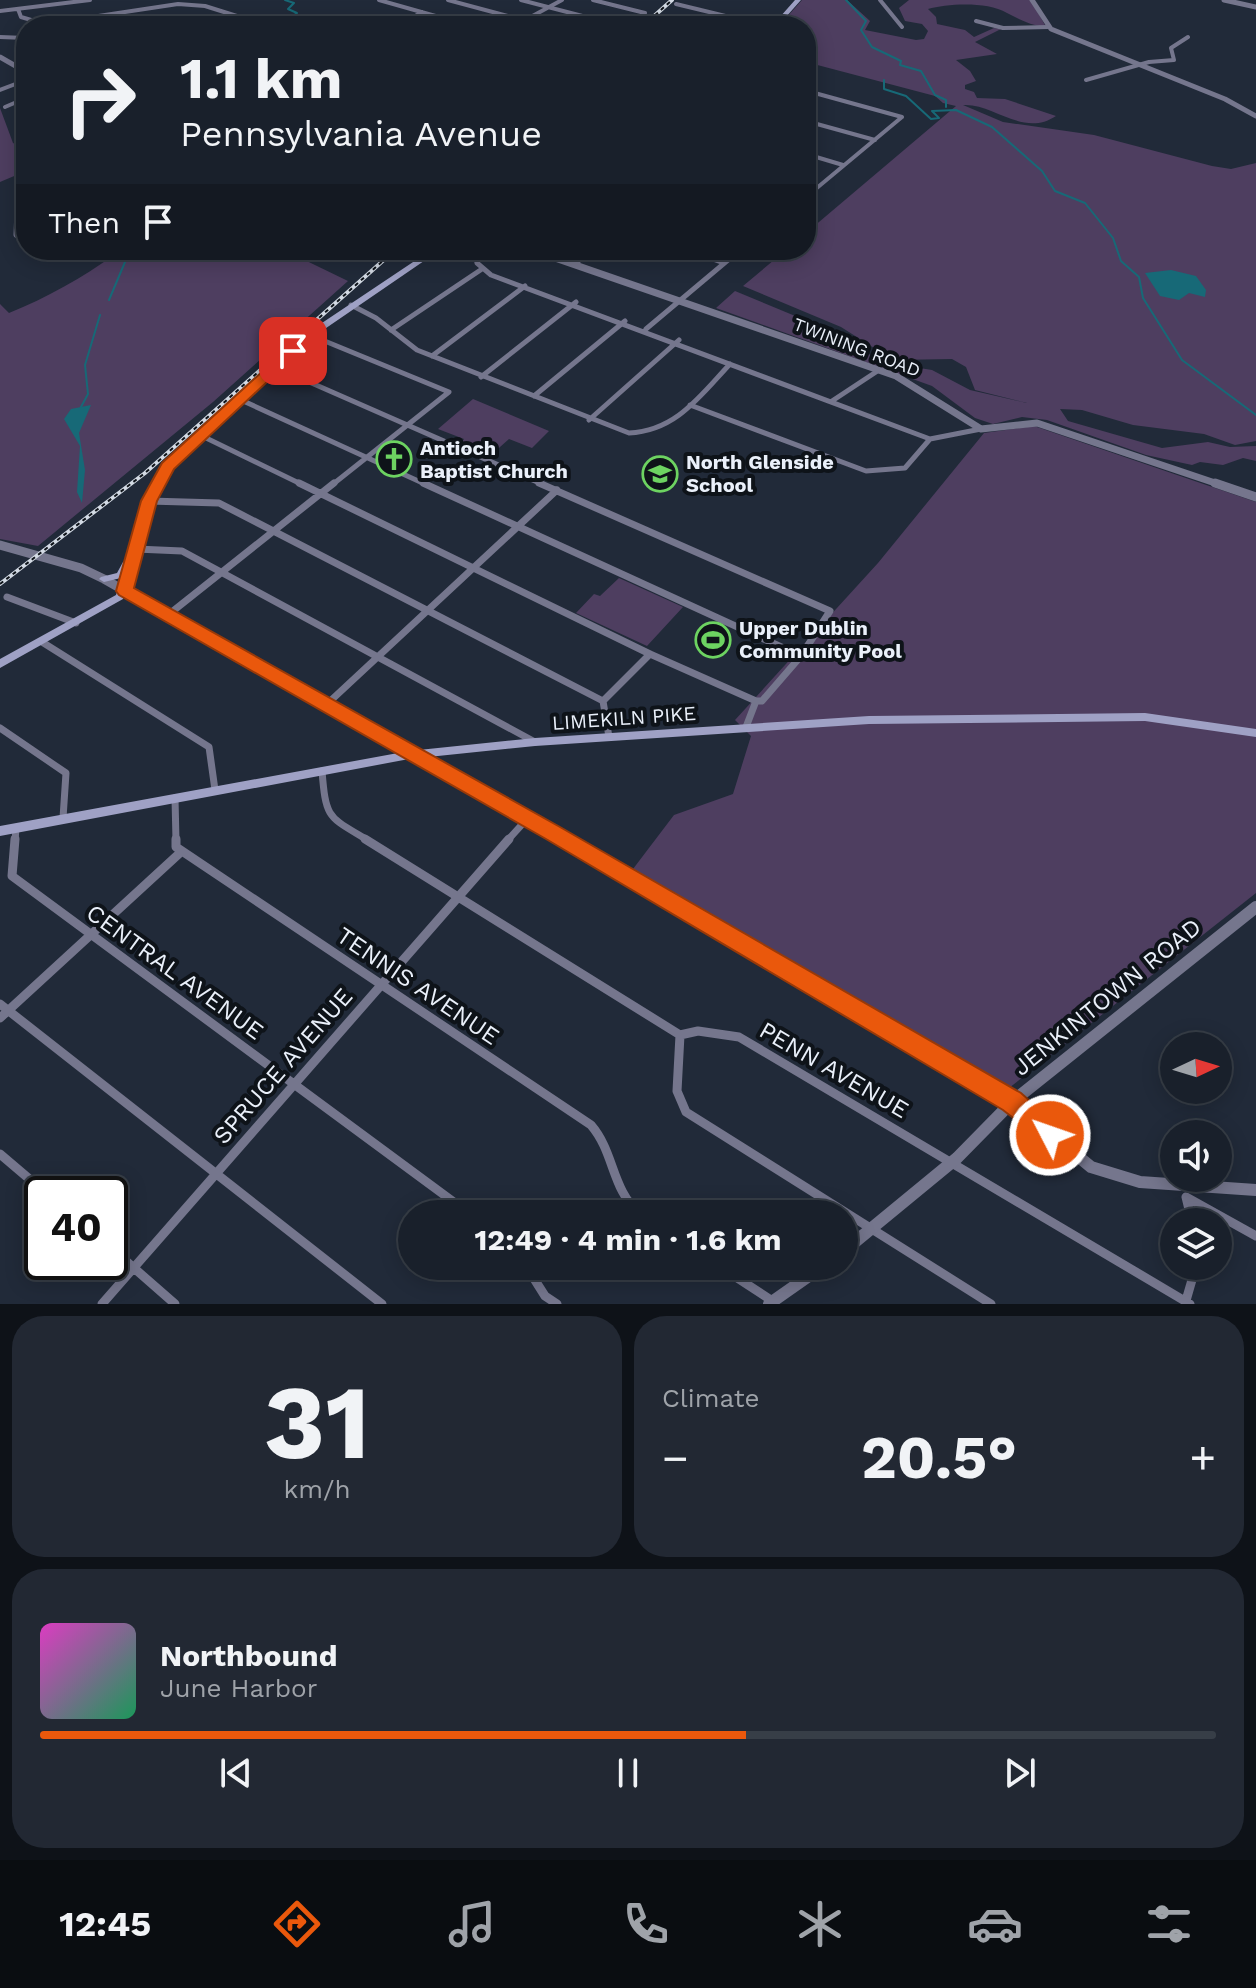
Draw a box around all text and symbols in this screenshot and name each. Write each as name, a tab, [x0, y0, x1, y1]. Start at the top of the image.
text: 1.1 km	[180, 46, 342, 112]
icon: right	[48, 48, 152, 152]
text: Pennsylvania Avenue	[180, 113, 542, 155]
icon: arrive	[136, 200, 180, 244]
text: Then	[48, 205, 120, 240]
street label: TWINING ROAD	[791, 313, 923, 381]
pin	[259, 317, 327, 385]
icon: arrive	[271, 329, 315, 373]
place label: Antioch Baptist Church	[420, 436, 568, 483]
church icon: Antioch Baptist Church	[375, 440, 413, 478]
place label: North Glenside School	[686, 450, 834, 497]
school or university icon: North Glenside School	[641, 455, 679, 493]
place label: Upper Dublin Community Pool	[739, 616, 902, 663]
sports icon: Upper Dublin Community Pool	[694, 621, 732, 659]
street label: LIMEKILN PIKE	[551, 701, 697, 735]
street label: CENTRAL AVENUE	[81, 898, 269, 1046]
street label: JENKINTOWN ROAD	[1007, 913, 1207, 1081]
street label: TENNIS AVENUE	[331, 921, 505, 1051]
street label: SPRUCE AVENUE	[208, 982, 358, 1150]
street label: PENN AVENUE	[754, 1016, 914, 1124]
north arrow	[1160, 1032, 1232, 1104]
map controls	[1160, 1032, 1232, 1280]
position arrow	[1008, 1093, 1092, 1177]
button: sound	[1160, 1120, 1232, 1192]
speed limit sign: 40	[24, 1176, 128, 1280]
button: layers	[1160, 1208, 1232, 1280]
text: 12:49 · 4 min · 1.6 km	[474, 1222, 782, 1257]
text: 31	[264, 1361, 370, 1483]
text: Climate	[662, 1383, 760, 1413]
text: 20.5°	[861, 1422, 1017, 1493]
text: −	[662, 1432, 689, 1484]
text: +	[1189, 1432, 1216, 1484]
text: km/h	[284, 1474, 350, 1504]
text: Northbound	[160, 1638, 337, 1673]
text: June Harbor	[160, 1673, 317, 1703]
icon: previous	[214, 1751, 258, 1795]
icon: pause	[606, 1751, 650, 1795]
icon: next	[998, 1751, 1042, 1795]
icon: directions	[269, 1896, 325, 1952]
icon: music	[444, 1896, 500, 1952]
icon: phone	[618, 1896, 674, 1952]
icon: climate	[792, 1896, 848, 1952]
icon: car	[967, 1896, 1023, 1952]
icon: filters	[1141, 1896, 1197, 1952]
text: 12:45	[59, 1903, 151, 1945]

